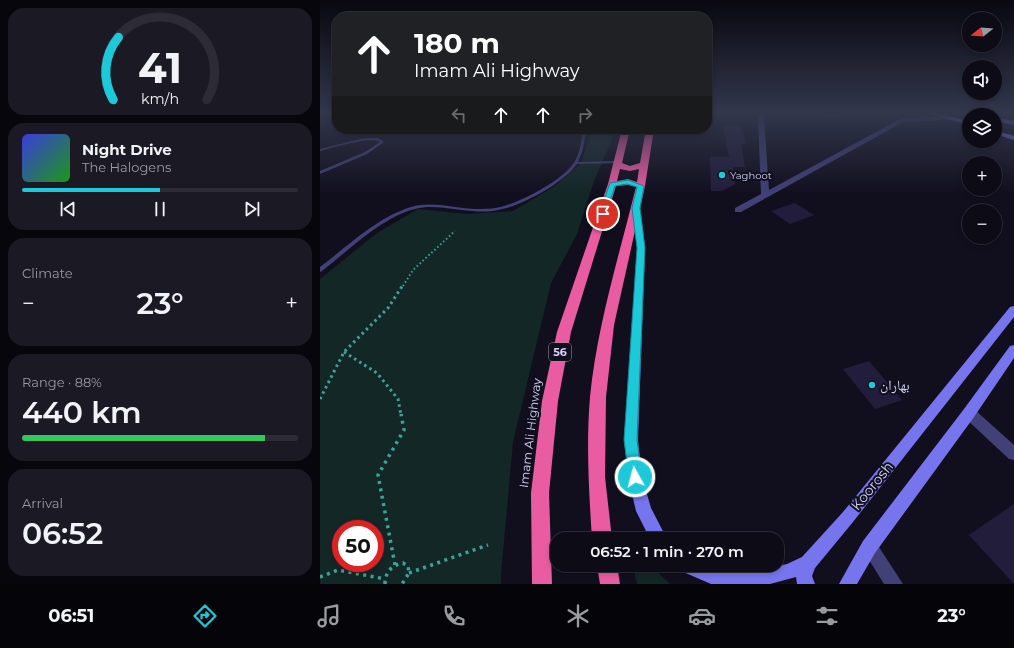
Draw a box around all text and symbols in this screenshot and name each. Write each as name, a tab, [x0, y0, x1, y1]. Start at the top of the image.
north arrow	[962, 12, 1002, 52]
map controls	[962, 12, 1002, 244]
text: 180 m	[414, 26, 500, 60]
icon: ahead	[348, 28, 400, 80]
text: 41	[138, 42, 182, 92]
text: Imam Ali Highway	[414, 60, 580, 82]
button: sound	[962, 60, 1002, 100]
text: km/h	[141, 89, 179, 107]
icon: left	[448, 104, 470, 126]
icon: ahead	[490, 104, 512, 126]
icon: ahead	[532, 104, 554, 126]
icon: right	[574, 104, 596, 126]
button: layers	[962, 108, 1002, 148]
text: Night Drive	[82, 140, 172, 159]
button: +	[962, 156, 1002, 196]
text: The Halogens	[82, 159, 171, 175]
place label: Yaghoot	[730, 169, 772, 182]
marker: Yaghoot	[717, 170, 727, 180]
pin	[586, 197, 620, 231]
icon: previous	[57, 198, 79, 220]
icon: pause	[149, 198, 171, 220]
icon: next	[241, 198, 263, 220]
icon: arrive	[592, 203, 614, 225]
button: −	[962, 204, 1002, 244]
text: Climate	[22, 265, 73, 281]
text: 23°	[136, 285, 184, 322]
text: −	[22, 290, 35, 317]
text: +	[285, 290, 298, 317]
road number: 56	[549, 343, 571, 361]
text: Range · 88%	[22, 374, 102, 390]
place label: بهاران	[880, 376, 910, 394]
street label: Imam Ali Highway	[516, 377, 544, 489]
marker: بهاران	[867, 380, 877, 390]
text: 440 km	[22, 394, 142, 431]
position arrow	[614, 456, 656, 498]
street label: Koorosh	[847, 458, 897, 514]
text: Arrival	[22, 495, 63, 511]
text: 06:52	[22, 515, 103, 552]
speed limit sign: 50	[332, 520, 384, 572]
text: 06:52 · 1 min · 270 m	[590, 542, 744, 561]
icon: directions	[191, 602, 219, 630]
icon: music	[315, 602, 343, 630]
icon: phone	[440, 602, 468, 630]
icon: climate	[564, 602, 592, 630]
icon: car	[688, 602, 716, 630]
icon: filters	[813, 602, 841, 630]
text: 06:51	[48, 605, 94, 627]
text: 23°	[937, 605, 966, 627]

